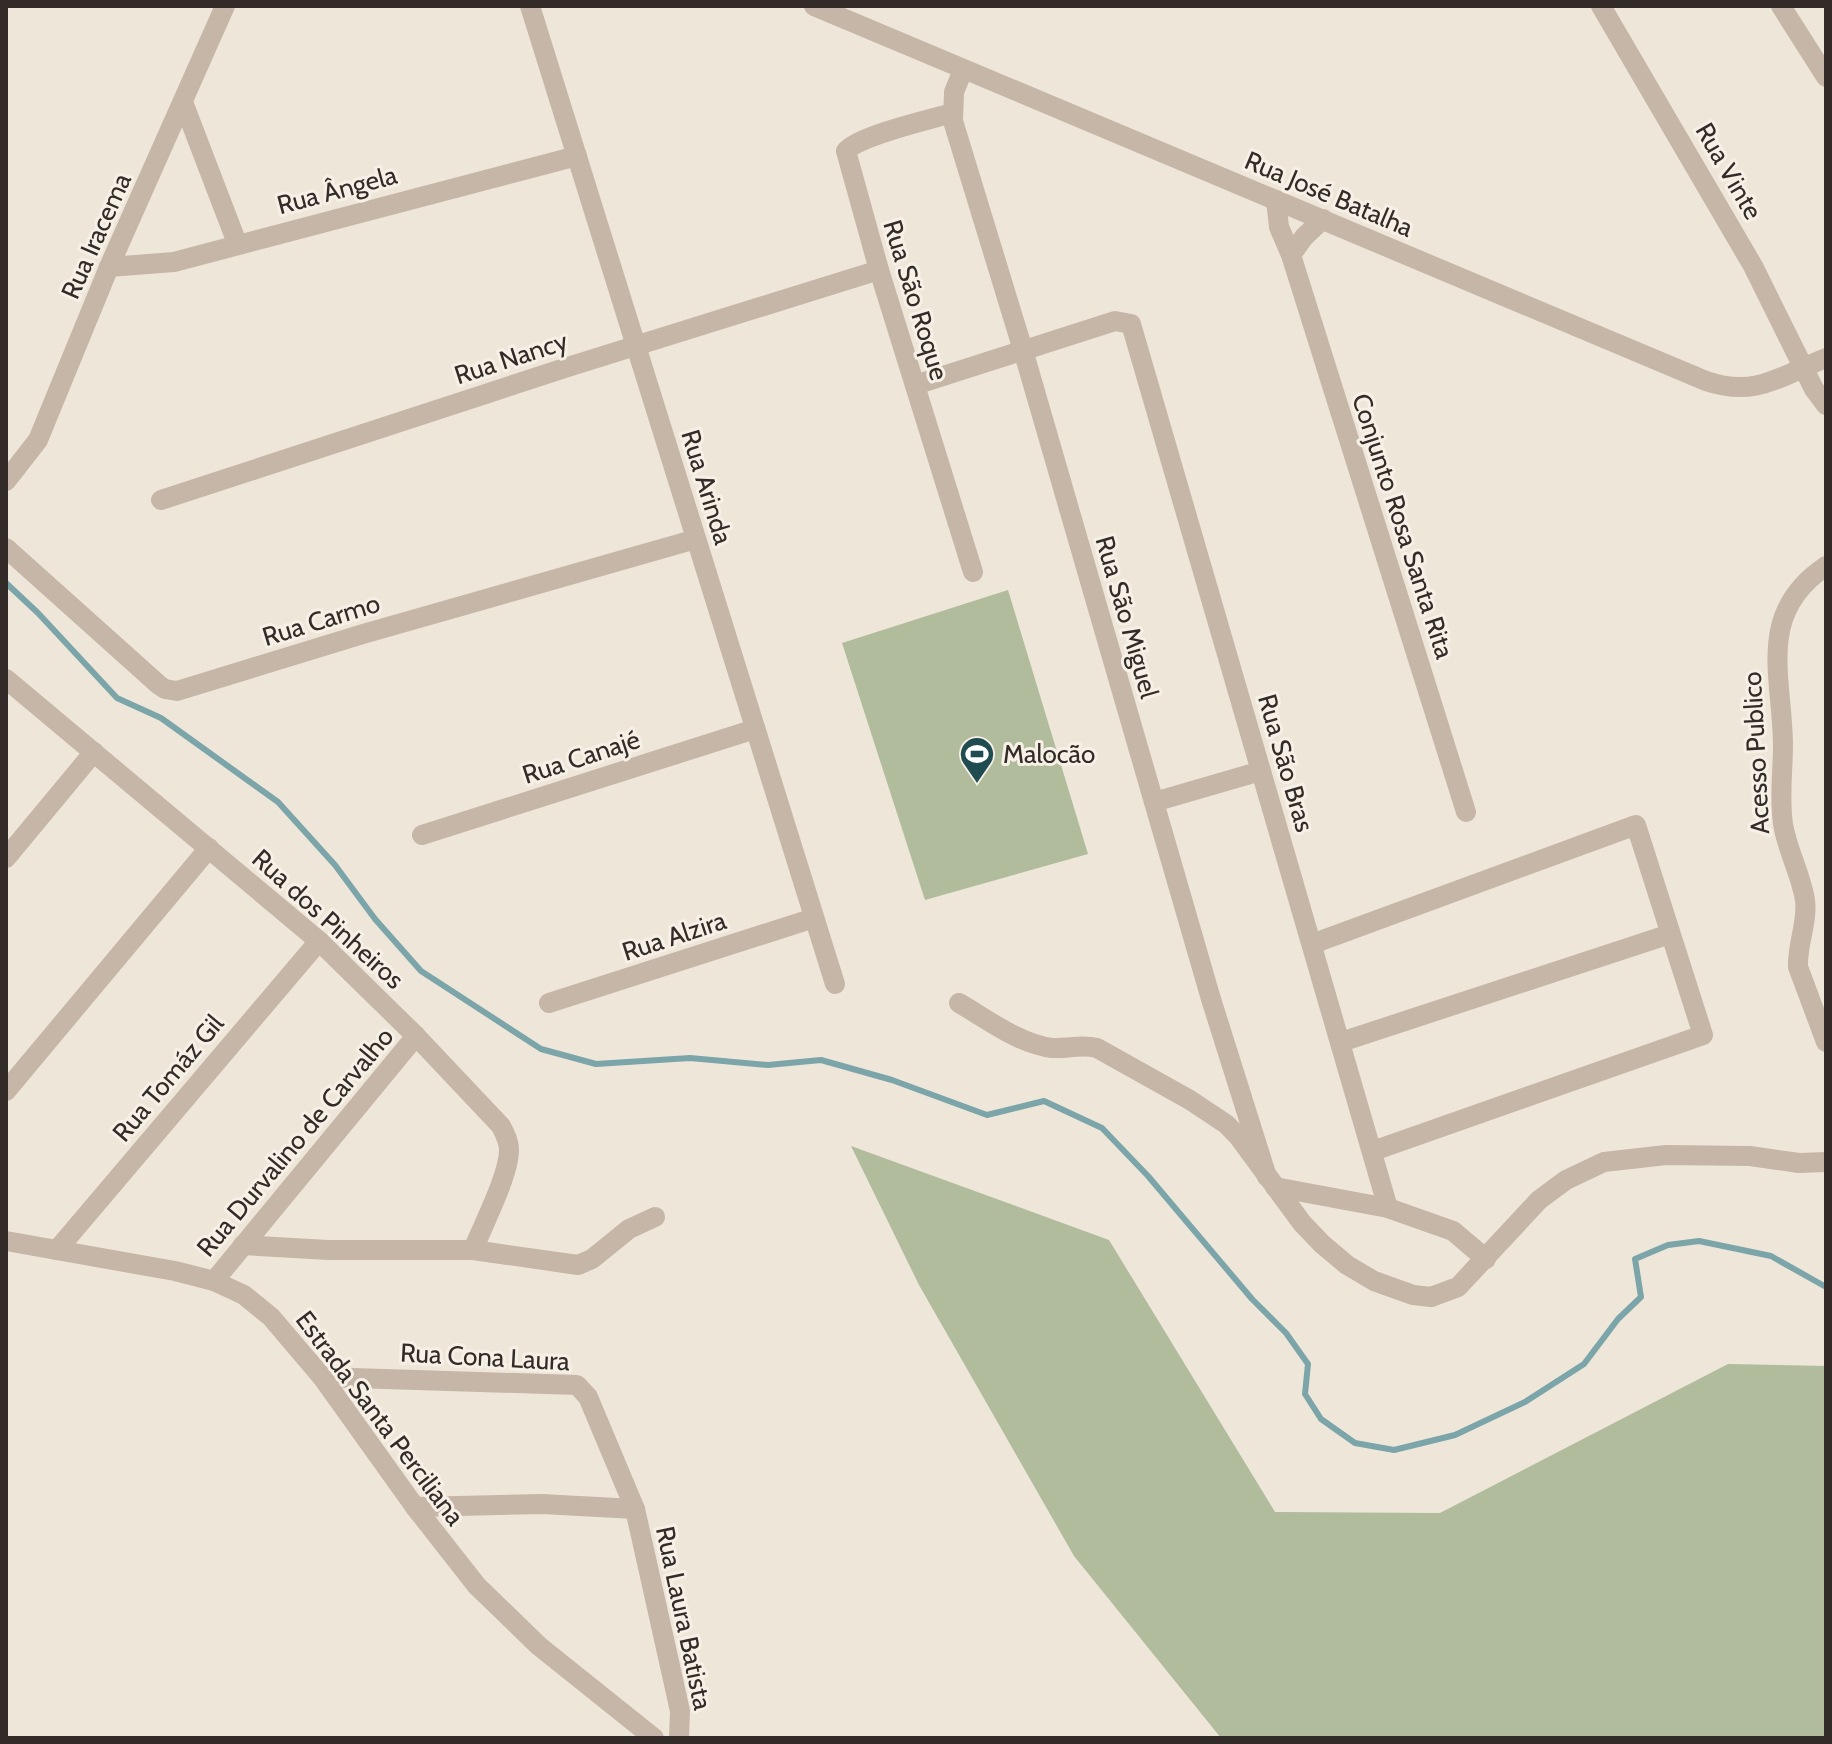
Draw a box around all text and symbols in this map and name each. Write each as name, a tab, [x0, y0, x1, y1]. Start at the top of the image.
street label: Rua Vinte	[1689, 117, 1769, 225]
street label: Rua José Batalha	[1240, 144, 1418, 244]
street label: Rua Ângela	[274, 159, 401, 221]
street label: Rua Iracema	[54, 168, 138, 304]
street label: Rua São Roque	[876, 216, 956, 384]
street label: Rua Nancy	[450, 325, 572, 391]
street label: Conjunto Rosa Santa Rita	[1345, 389, 1461, 663]
street label: Rua Arinda	[674, 426, 740, 549]
street label: Rua São Miguel	[1089, 532, 1165, 702]
street label: Rua Carmo	[258, 587, 384, 653]
street label: Acesso Publico	[1736, 671, 1776, 835]
street label: Rua São Bras	[1251, 690, 1321, 836]
street label: Rua Canajé	[518, 723, 644, 791]
sports icon: Malocão	[958, 735, 996, 785]
place label: Malocão	[1003, 738, 1095, 770]
street label: Rua dos Pinheiros	[245, 842, 411, 996]
street label: Rua Alzira	[618, 904, 731, 968]
street label: Rua Tomáz Gil	[106, 1008, 230, 1148]
street label: Rua Durvalino de Carvalho	[190, 1021, 400, 1263]
street label: Estrada Santa Perciliana	[289, 1304, 471, 1532]
street label: Rua Cona Laura	[399, 1337, 571, 1377]
street label: Rua Laura Batista	[649, 1523, 719, 1713]

